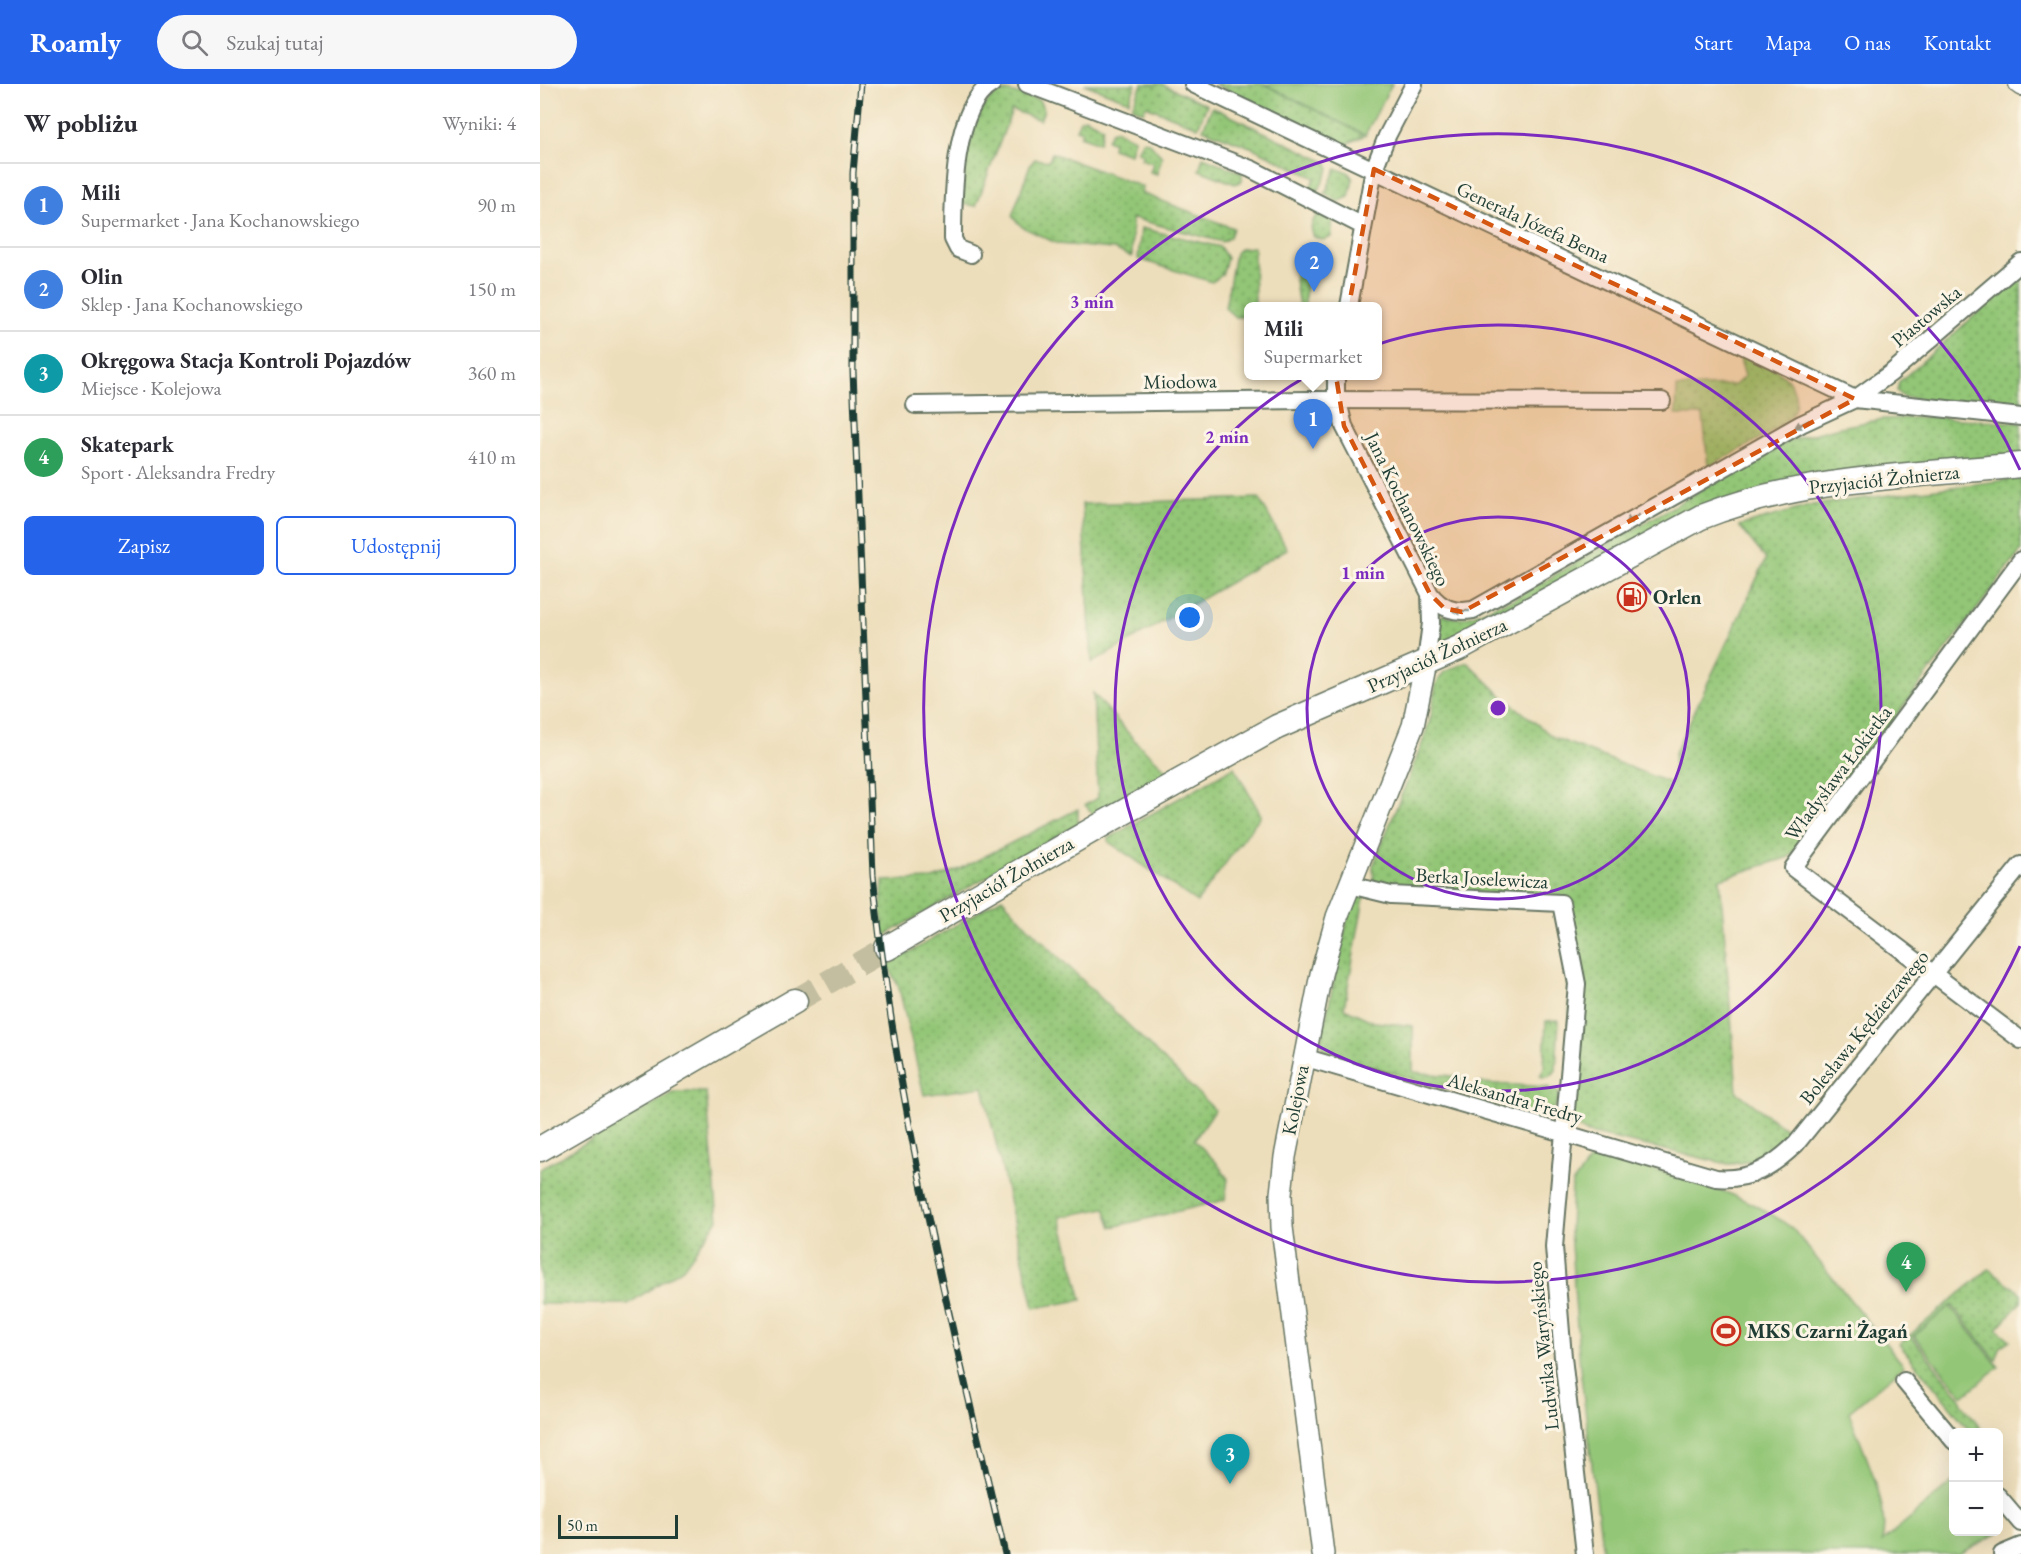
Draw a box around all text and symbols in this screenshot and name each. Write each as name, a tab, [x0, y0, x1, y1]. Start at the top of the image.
search box	[157, 15, 577, 69]
text: Roamly	[30, 24, 121, 60]
icon: search	[178, 26, 211, 59]
text: Szukaj tutaj	[226, 28, 324, 57]
text: Start	[1694, 29, 1733, 56]
text: Mapa	[1766, 29, 1811, 56]
text: O nas	[1844, 29, 1891, 56]
text: Kontakt	[1924, 29, 1991, 56]
text: W pobliżu	[24, 106, 138, 140]
text: Wyniki: 4	[443, 110, 516, 136]
street label: Generała Józefa Bema	[1452, 175, 1614, 269]
text: Mili	[81, 178, 120, 207]
text: 1	[38, 192, 49, 218]
text: 90 m	[477, 192, 516, 218]
text: Supermarket · Jana Kochanowskiego	[81, 207, 360, 233]
pin: 2	[1294, 242, 1334, 292]
text: Olin	[81, 262, 123, 291]
text: 2	[38, 276, 49, 302]
text: 150 m	[468, 276, 516, 302]
street label: Piastowska	[1886, 279, 1966, 353]
text: 3 min	[1070, 290, 1114, 313]
text: Sklep · Jana Kochanowskiego	[81, 291, 303, 317]
popup	[1244, 302, 1382, 380]
text: Mili	[1264, 314, 1303, 343]
text: Supermarket	[1264, 343, 1362, 369]
text: Okręgowa Stacja Kontroli Pojazdów	[81, 346, 411, 375]
text: 3	[38, 360, 49, 386]
text: 360 m	[468, 360, 516, 386]
street label: Miodowa	[1143, 367, 1217, 395]
text: Miejsce · Kolejowa	[81, 375, 222, 401]
pin: 1	[1294, 400, 1332, 449]
one-way arrow	[1793, 419, 1810, 429]
text: 2 min	[1205, 425, 1249, 448]
street label: Jana Kochanowskiego	[1359, 426, 1457, 590]
text: Skatepark	[81, 430, 174, 459]
text: 4	[38, 444, 49, 470]
text: 410 m	[468, 444, 516, 470]
street label: Przyjaciół Żołnierza	[1807, 458, 1961, 500]
text: Sport · Aleksandra Fredry	[81, 459, 275, 485]
one-way arrow	[1624, 514, 1640, 525]
button: Zapisz	[24, 516, 264, 575]
button: Udostępnij	[276, 516, 516, 575]
text: 1 min	[1341, 561, 1385, 584]
fuel station icon: Orlen	[1616, 581, 1648, 613]
place label: Orlen	[1653, 584, 1702, 610]
your location	[1175, 603, 1204, 632]
one-way arrow	[1451, 606, 1470, 615]
street label: Przyjaciół Żołnierza	[1363, 611, 1511, 699]
centre of rings	[1488, 698, 1508, 718]
street label: Władysława Łokietka	[1779, 700, 1897, 846]
street label: Przyjaciół Żołnierza	[934, 830, 1078, 928]
street label: Berka Joselewicza	[1415, 862, 1549, 894]
street label: Bolesława Kędzierzawego	[1794, 944, 1935, 1110]
street label: Kolejowa	[1275, 1062, 1315, 1137]
street label: Aleksandra Fredry	[1443, 1066, 1586, 1130]
pin: 4	[1886, 1242, 1926, 1292]
street label: Ludwika Waryńskiego	[1521, 1260, 1565, 1432]
sports icon: MKS Czarni Żagań	[1710, 1315, 1742, 1347]
place label: MKS Czarni Żagań	[1747, 1318, 1908, 1344]
map controls	[1949, 1428, 2003, 1536]
button: +	[1949, 1428, 2003, 1482]
pin: 3	[1210, 1434, 1250, 1484]
button: −	[1949, 1482, 2003, 1536]
scale bar	[558, 1512, 678, 1540]
text: 50 m	[567, 1515, 598, 1536]

